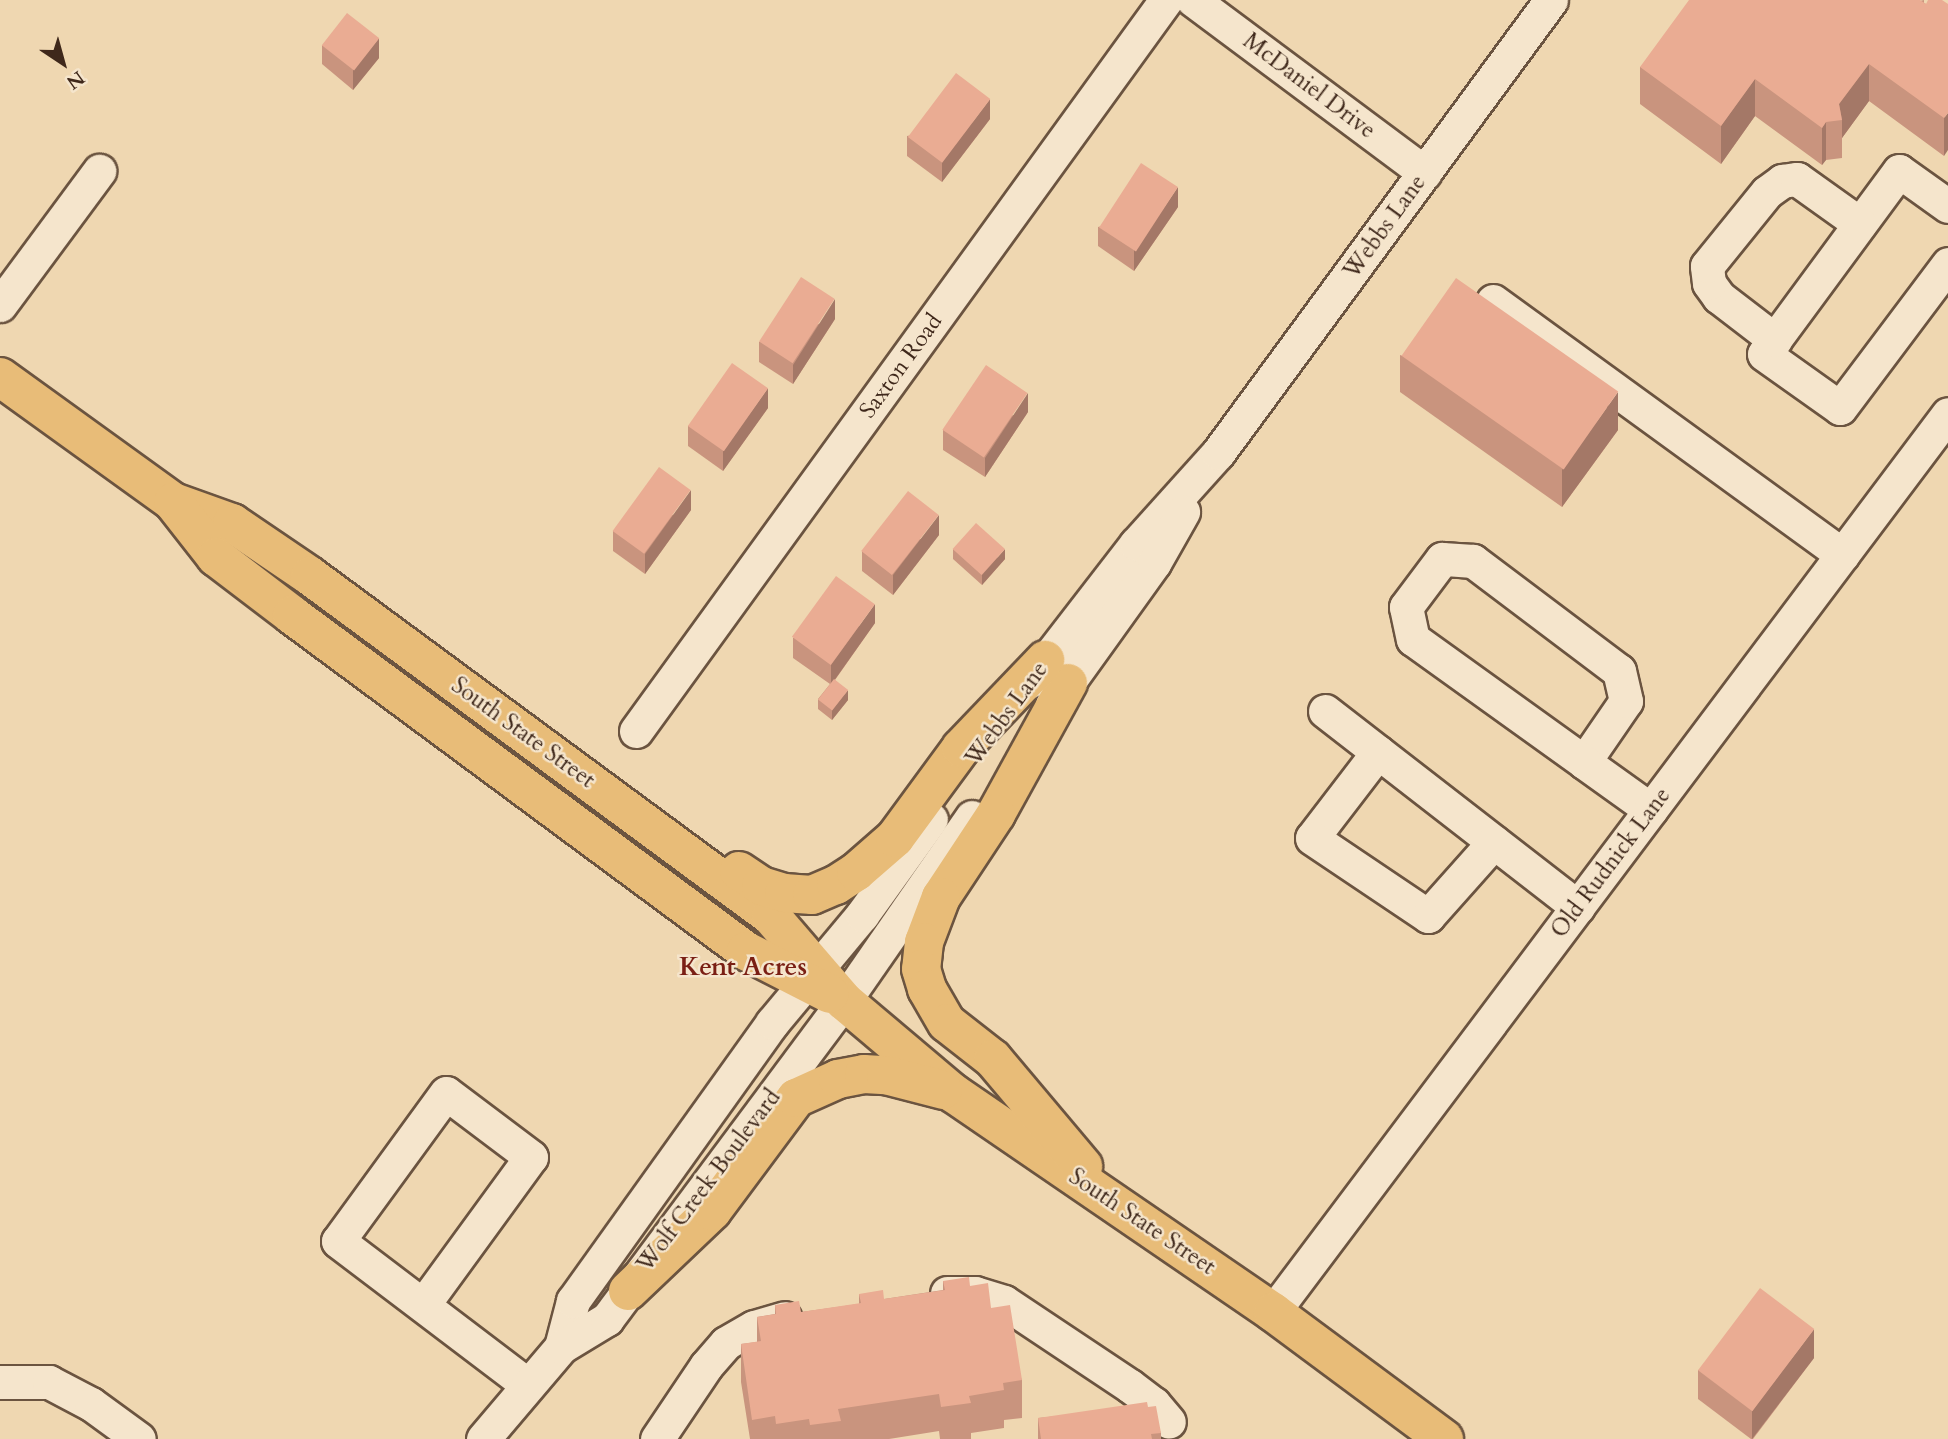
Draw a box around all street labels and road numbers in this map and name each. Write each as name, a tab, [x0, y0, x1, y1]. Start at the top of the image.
street label: McDaniel Drive	[1237, 27, 1381, 145]
street label: Webbs Lane	[1338, 170, 1432, 284]
street label: Saxton Road	[854, 308, 948, 424]
street label: Webbs Lane	[960, 657, 1054, 771]
street label: South State Street	[446, 672, 600, 794]
street label: Old Rudnick Lane	[1546, 782, 1676, 944]
street label: Wolf Creek Boulevard	[631, 1084, 787, 1278]
street label: South State Street	[1064, 1163, 1220, 1281]

